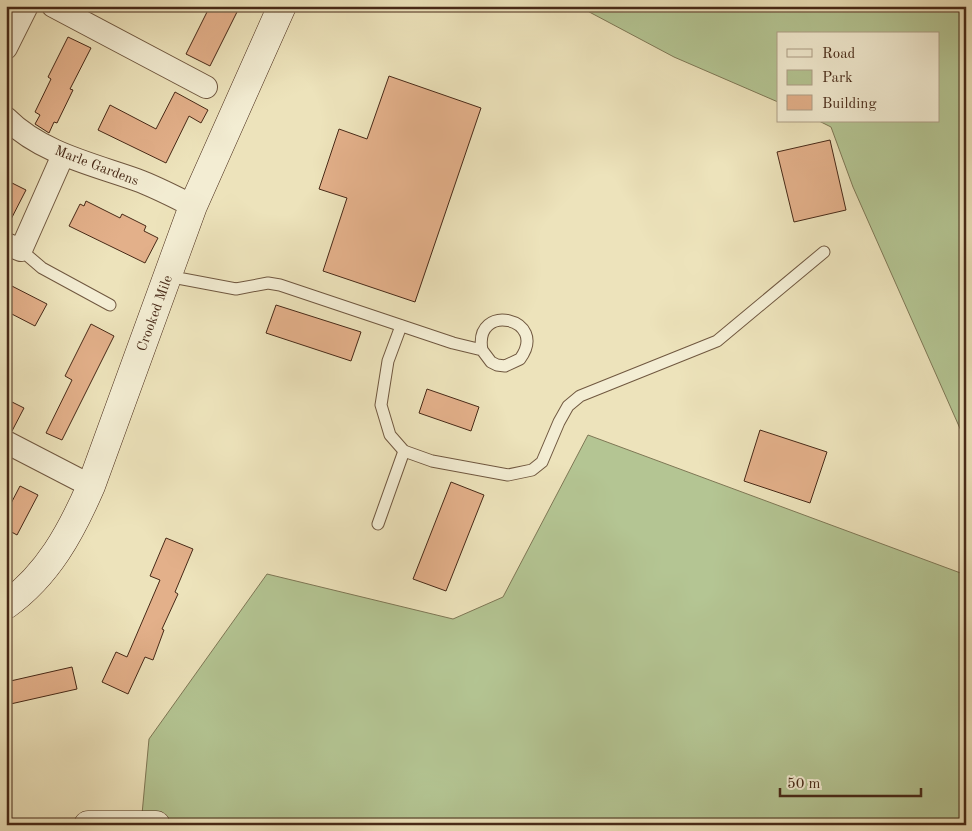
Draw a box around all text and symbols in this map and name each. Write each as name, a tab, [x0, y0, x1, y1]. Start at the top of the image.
legend	[777, 32, 940, 122]
text: Road	[822, 47, 856, 62]
text: Park	[822, 71, 853, 86]
text: Building	[822, 97, 877, 112]
street label: Marle Gardens	[53, 144, 141, 188]
street label: Crooked Mile	[135, 273, 175, 353]
scale bar	[780, 766, 921, 798]
text: 50 m	[787, 777, 821, 792]

